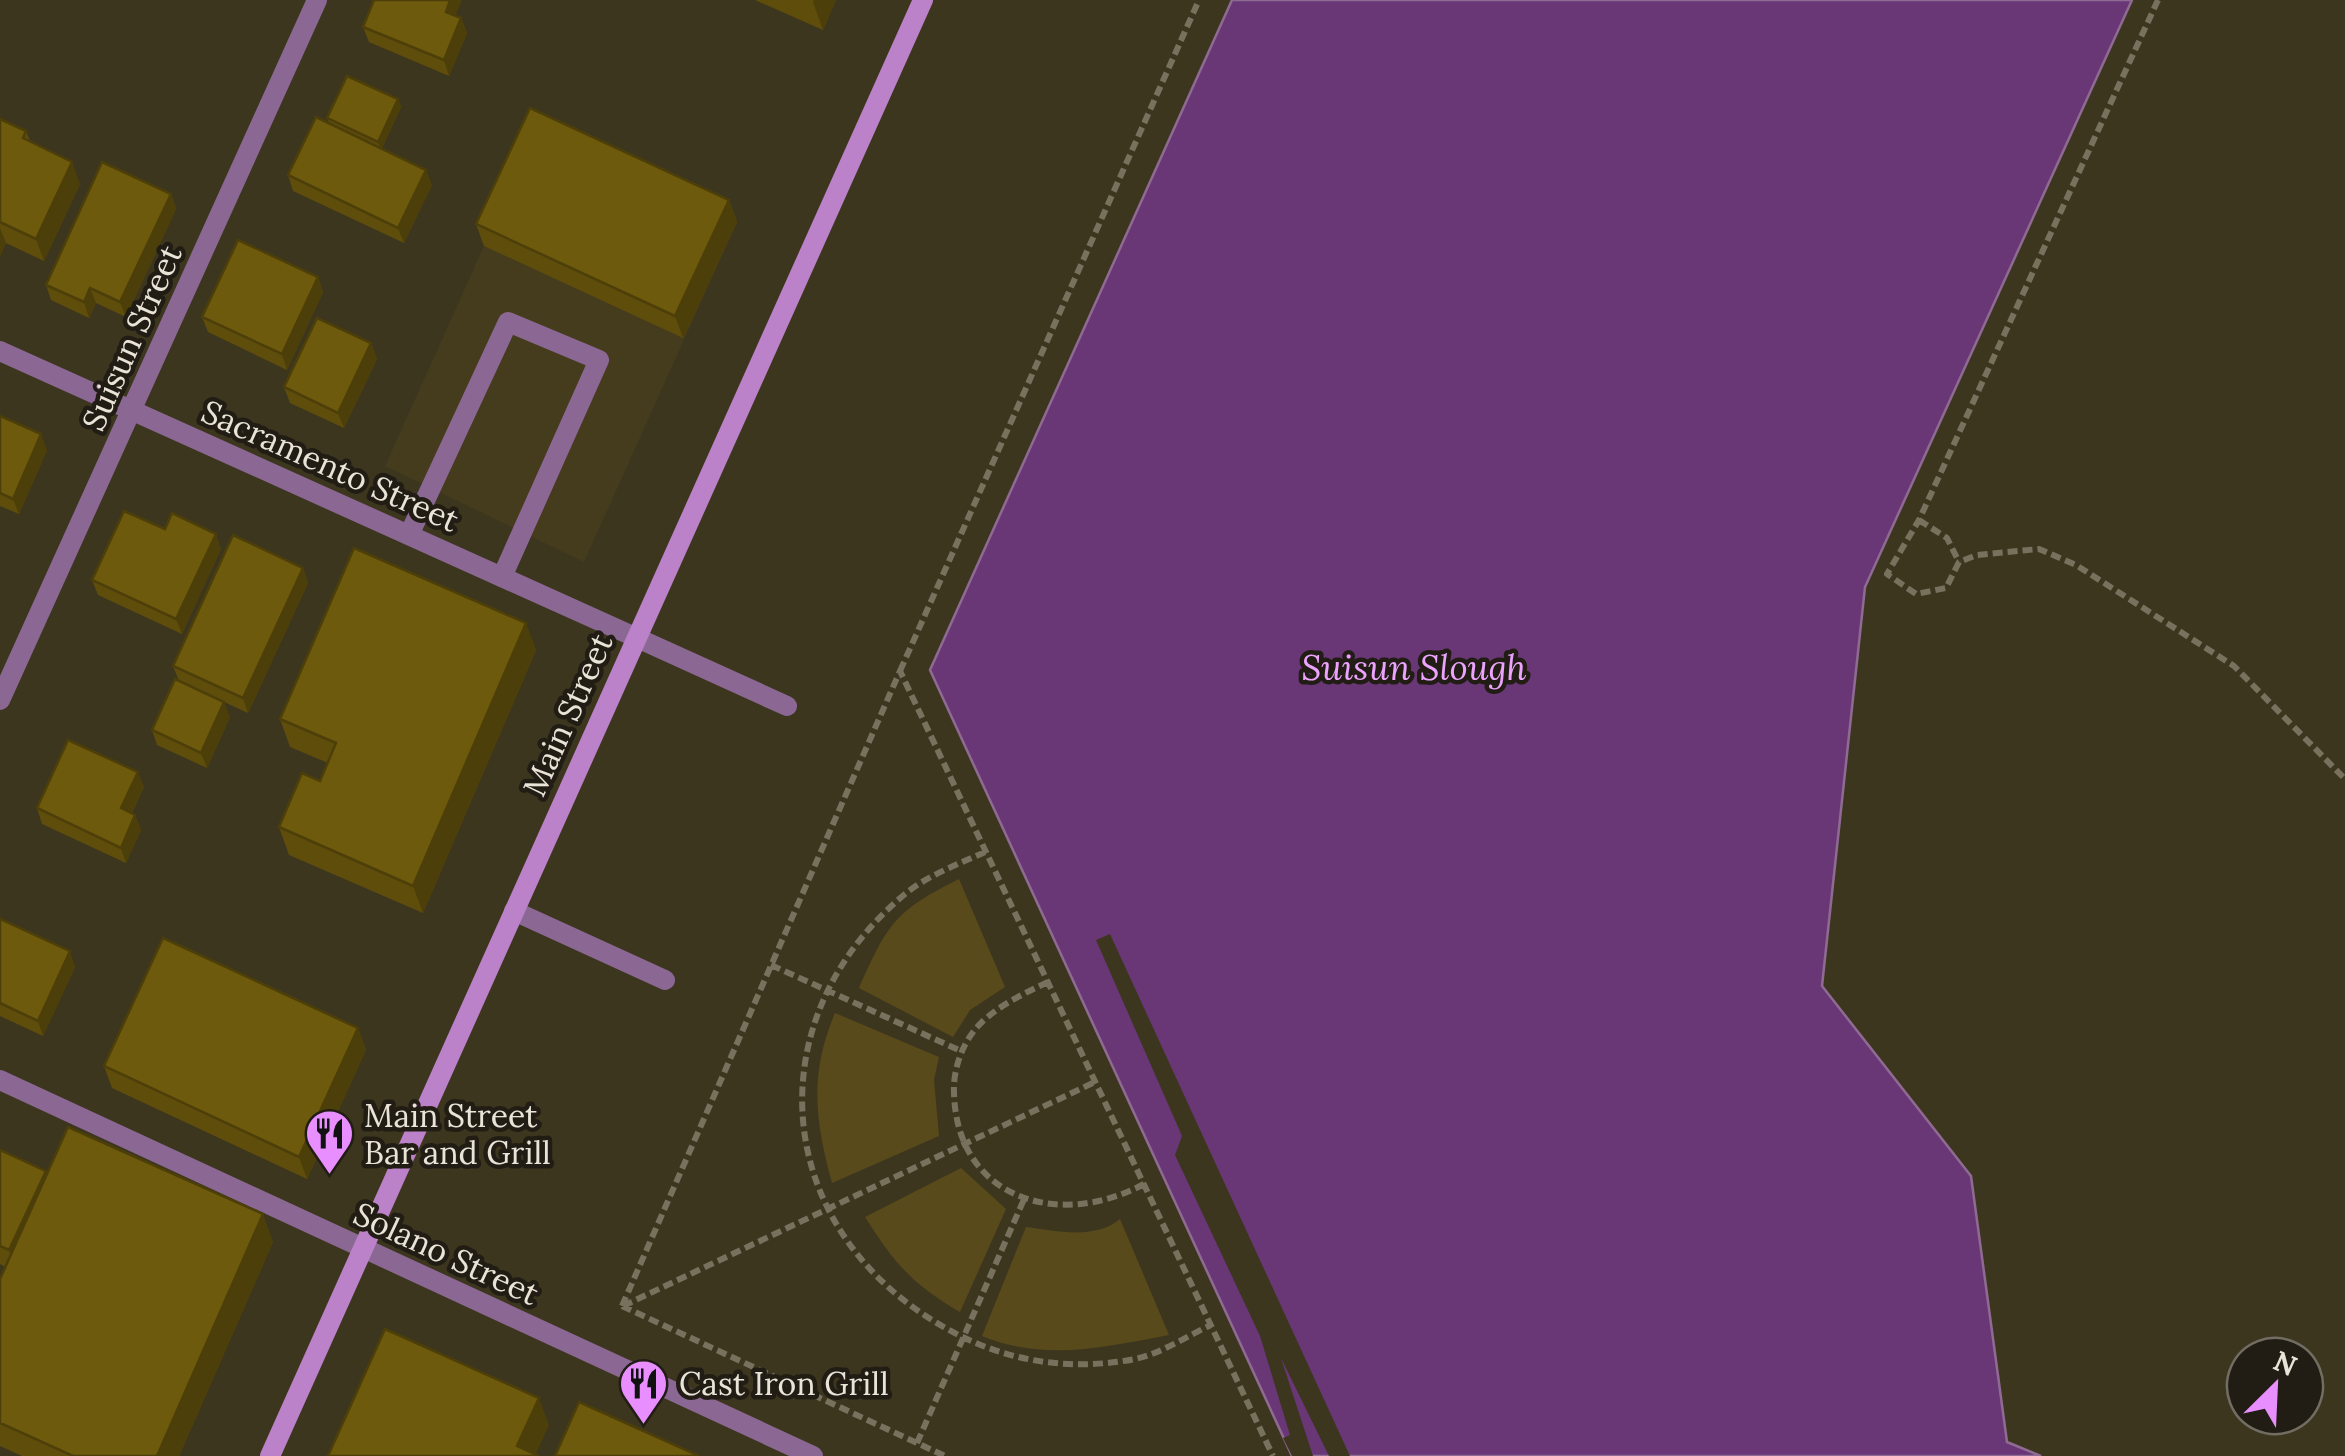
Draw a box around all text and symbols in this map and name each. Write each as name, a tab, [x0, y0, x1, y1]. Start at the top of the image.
street label: Suisun Street	[72, 238, 191, 437]
street label: Sacramento Street	[195, 390, 466, 541]
street label: Main Street	[514, 627, 622, 802]
water label: Suisun Slough	[1301, 645, 1527, 690]
place label: Main Street Bar and Grill	[364, 1095, 551, 1173]
restaurant icon: Main Street Bar and Grill	[303, 1108, 355, 1176]
street label: Solano Street	[347, 1193, 546, 1315]
north arrow	[2225, 1336, 2325, 1436]
text: N	[2268, 1342, 2302, 1384]
restaurant icon: Cast Iron Grill	[618, 1358, 670, 1426]
place label: Cast Iron Grill	[679, 1363, 889, 1404]

